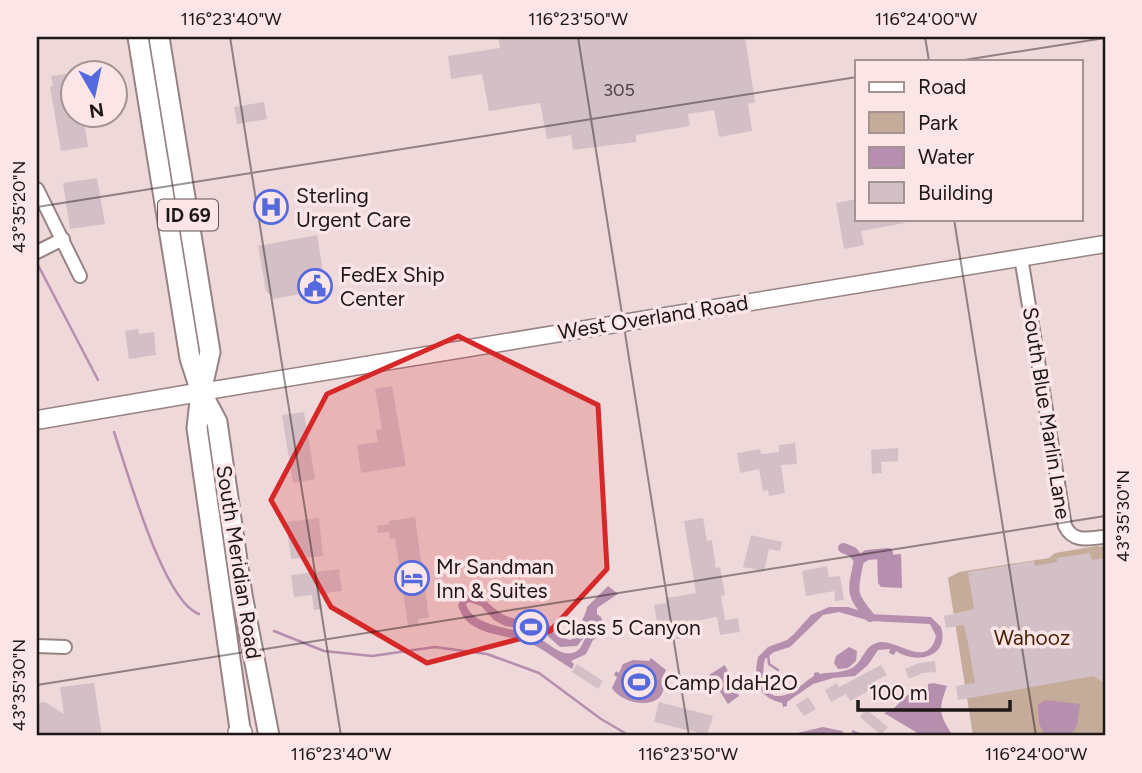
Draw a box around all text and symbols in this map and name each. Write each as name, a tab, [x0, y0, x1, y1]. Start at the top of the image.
text: 116°23'40"W	[181, 8, 282, 30]
text: 116°23'50"W	[528, 8, 629, 30]
text: 116°24'00"W	[875, 8, 978, 30]
north arrow	[60, 60, 130, 130]
legend	[855, 60, 1082, 220]
text: Road	[918, 74, 966, 99]
house number: 305	[603, 79, 635, 101]
text: N	[88, 98, 106, 123]
text: Park	[918, 110, 959, 135]
text: Water	[918, 144, 974, 169]
text: 43°35'20"N	[8, 161, 30, 253]
text: Building	[918, 180, 993, 205]
place label: Sterling Urgent Care	[296, 183, 411, 232]
hospital icon: Sterling Urgent Care	[252, 188, 290, 226]
road number: ID 69	[158, 200, 218, 230]
place label: FedEx Ship Center	[340, 262, 445, 311]
public building icon: FedEx Ship Center	[296, 267, 334, 305]
street label: West Overland Road	[556, 290, 750, 344]
street label: South Blue Marlin Lane	[1018, 305, 1076, 521]
street label: South Meridian Road	[211, 463, 267, 661]
text: 43°35'30"N	[1112, 470, 1134, 562]
place label: Mr Sandman Inn & Suites	[436, 554, 554, 603]
hotel icon: Mr Sandman Inn & Suites	[393, 559, 431, 597]
sports icon: Class 5 Canyon	[512, 608, 550, 646]
place label: Class 5 Canyon	[556, 615, 701, 640]
park label: Wahooz	[994, 625, 1070, 650]
text: 43°35'30"N	[8, 639, 30, 731]
sports icon: Camp IdaH2O	[620, 663, 658, 701]
scale bar	[858, 668, 1011, 712]
place label: Camp IdaH2O	[664, 670, 798, 695]
text: 100 m	[869, 680, 928, 705]
text: 116°23'40"W	[291, 743, 392, 765]
text: 116°23'50"W	[638, 743, 739, 765]
text: 116°24'00"W	[985, 743, 1088, 765]

